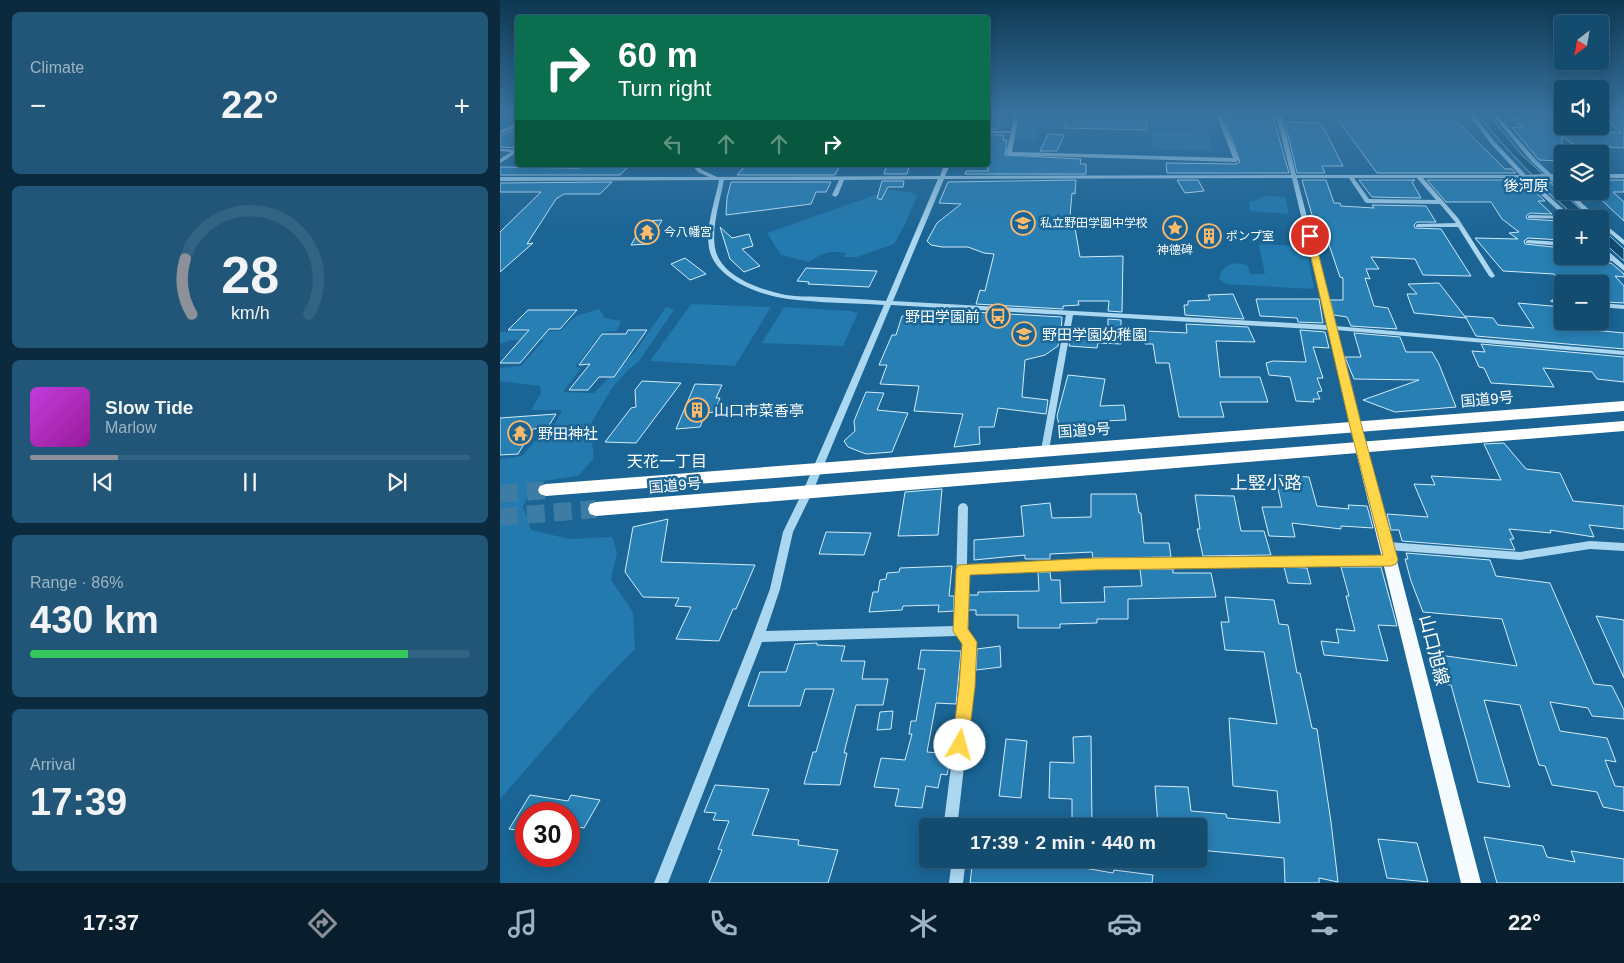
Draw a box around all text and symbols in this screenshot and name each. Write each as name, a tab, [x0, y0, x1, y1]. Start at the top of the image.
north arrow	[1554, 15, 1609, 70]
map controls	[1554, 15, 1609, 330]
icon: right	[535, 35, 600, 100]
text: 60 m	[618, 35, 698, 74]
text: Climate	[30, 59, 84, 76]
text: Turn right	[618, 76, 711, 101]
button: sound	[1554, 80, 1609, 135]
text: 22°	[221, 84, 279, 126]
text: −	[30, 90, 46, 121]
text: +	[454, 90, 470, 121]
icon: left	[659, 130, 687, 158]
icon: ahead	[712, 130, 740, 158]
icon: ahead	[765, 130, 793, 158]
icon: right	[818, 130, 846, 158]
button: layers	[1554, 145, 1609, 200]
district label: 後河原	[1503, 177, 1549, 194]
school or university icon: 私立野田学園中学校	[1010, 210, 1036, 236]
button: +	[1554, 210, 1609, 265]
place icon: 神德碑	[1162, 215, 1188, 241]
pin	[1289, 215, 1331, 257]
place label: 私立野田学園中学校	[1040, 216, 1148, 230]
temple icon: 今八幡宮	[634, 219, 660, 245]
icon: arrive	[1296, 222, 1324, 250]
building icon: ポンプ室	[1196, 223, 1222, 249]
place label: 今八幡宮	[664, 225, 712, 239]
place label: ポンプ室	[1226, 229, 1274, 243]
place label: 神德碑	[1157, 243, 1193, 257]
text: 28	[221, 246, 279, 304]
button: −	[1554, 275, 1609, 330]
text: km/h	[231, 303, 269, 323]
bus stop icon: 野田学園前	[985, 303, 1011, 329]
place label: 野田学園前	[905, 308, 980, 325]
school or university icon: 野田学園幼稚園	[1011, 321, 1037, 347]
place label: 野田学園幼稚園	[1042, 326, 1147, 343]
street label: 国道9号	[1460, 388, 1514, 410]
text: Slow Tide	[105, 397, 193, 418]
building icon: 山口市菜香亭	[684, 397, 710, 423]
place label: 山口市菜香亭	[714, 402, 804, 419]
text: Marlow	[105, 419, 157, 436]
temple icon: 野田神社	[507, 420, 533, 446]
street label: 国道9号	[1057, 420, 1111, 440]
place label: 野田神社	[538, 425, 598, 442]
district label: 天花一丁目	[627, 453, 707, 470]
icon: previous	[89, 468, 117, 496]
icon: pause	[236, 468, 264, 496]
icon: next	[383, 468, 411, 496]
district label: 上竪小路	[1230, 473, 1302, 493]
street label: 国道9号	[648, 474, 702, 496]
text: Range · 86%	[30, 574, 123, 591]
text: 430 km	[30, 599, 159, 641]
street label: 山口旭線	[1416, 613, 1452, 687]
position arrow	[933, 718, 985, 770]
text: Arrival	[30, 756, 75, 773]
text: 17:39	[30, 781, 127, 823]
speed limit sign: 30	[515, 802, 580, 867]
text: 17:39 · 2 min · 440 m	[970, 832, 1156, 853]
icon: directions	[305, 906, 340, 941]
icon: music	[505, 906, 540, 941]
icon: phone	[706, 906, 741, 941]
icon: climate	[906, 906, 941, 941]
icon: car	[1107, 906, 1142, 941]
icon: filters	[1307, 906, 1342, 941]
text: 17:37	[83, 910, 139, 935]
text: 22°	[1508, 910, 1541, 935]

